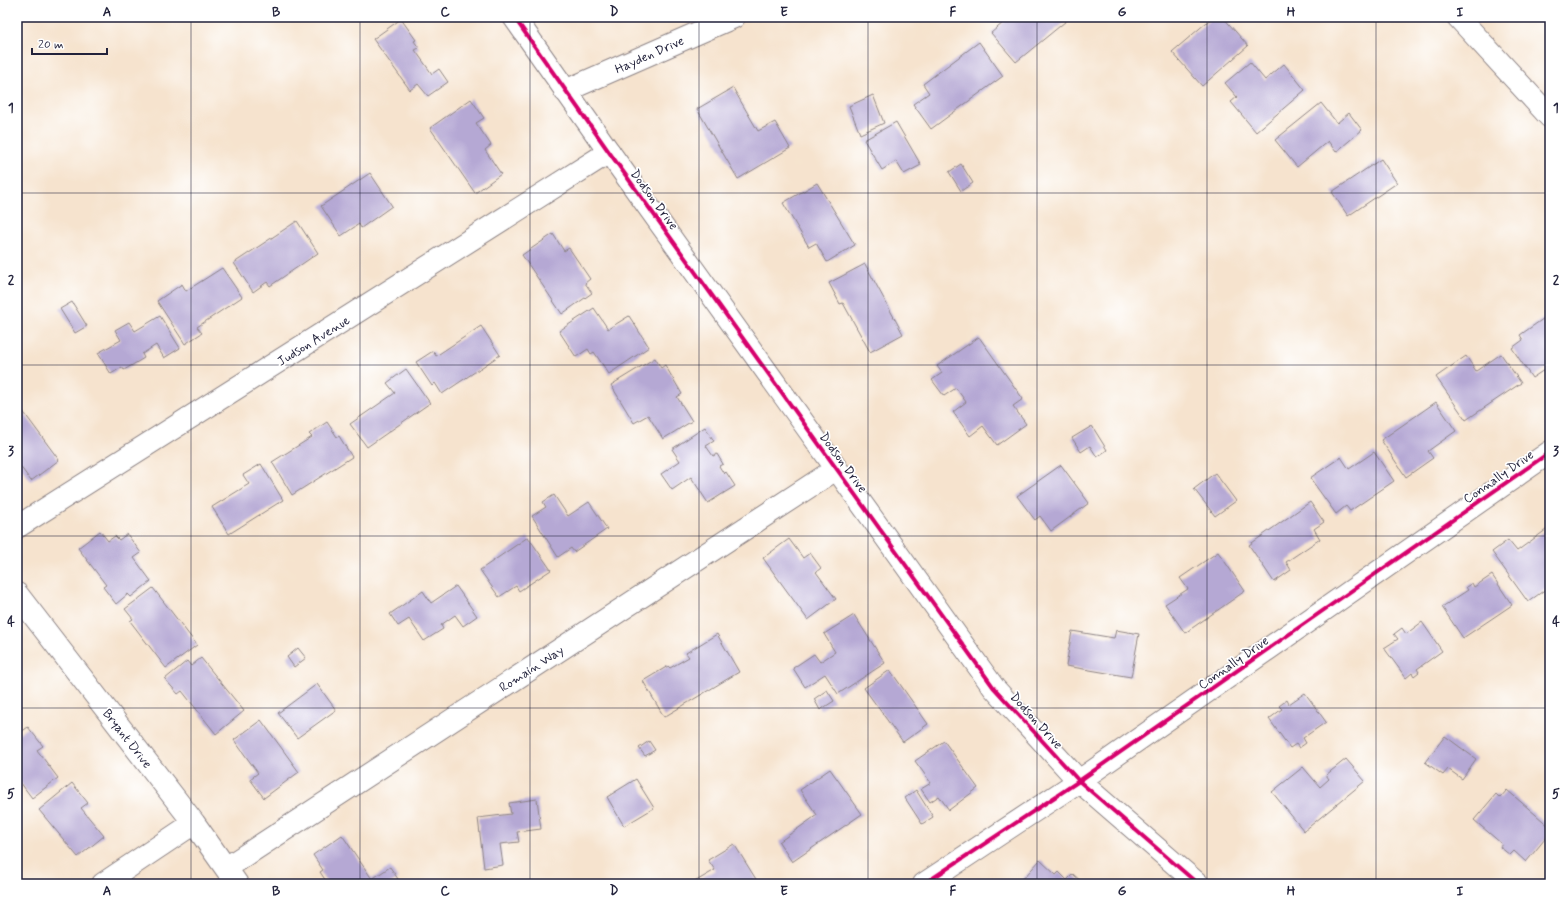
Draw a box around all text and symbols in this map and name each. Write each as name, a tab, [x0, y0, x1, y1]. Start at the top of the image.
text: A	[103, 4, 111, 21]
text: B	[272, 4, 281, 21]
text: C	[440, 4, 450, 21]
text: D	[610, 4, 619, 21]
text: E	[780, 4, 788, 21]
text: F	[950, 4, 957, 21]
text: G	[1118, 4, 1127, 21]
text: H	[1287, 4, 1296, 21]
text: I	[1457, 4, 1464, 21]
scale bar	[32, 30, 107, 56]
street label: Hayden Drive	[612, 32, 687, 78]
text: 20 m	[38, 37, 64, 53]
text: 1	[8, 100, 14, 117]
text: 1	[1553, 100, 1559, 117]
street label: Dodson Drive	[626, 166, 682, 234]
text: 2	[8, 272, 15, 289]
text: 2	[1553, 272, 1560, 289]
street label: Judson Avenue	[274, 312, 353, 370]
street label: Dodson Drive	[815, 429, 871, 497]
text: 3	[8, 443, 14, 460]
text: 3	[1553, 443, 1559, 460]
street label: Connally Drive	[1460, 447, 1538, 508]
text: 4	[7, 614, 15, 631]
text: 4	[1552, 614, 1560, 631]
street label: Connally Drive	[1195, 633, 1273, 694]
street label: Romain Way	[496, 642, 568, 696]
street label: Dodson Drive	[1006, 689, 1066, 753]
street label: Bryant Drive	[98, 706, 155, 772]
text: 5	[7, 786, 15, 803]
text: 5	[1552, 786, 1560, 803]
text: A	[103, 883, 111, 900]
text: B	[272, 883, 281, 900]
text: C	[440, 883, 450, 900]
text: D	[610, 883, 619, 900]
text: E	[780, 883, 788, 900]
text: F	[950, 883, 957, 900]
text: G	[1118, 883, 1127, 900]
text: H	[1287, 883, 1296, 900]
text: I	[1457, 883, 1464, 900]

